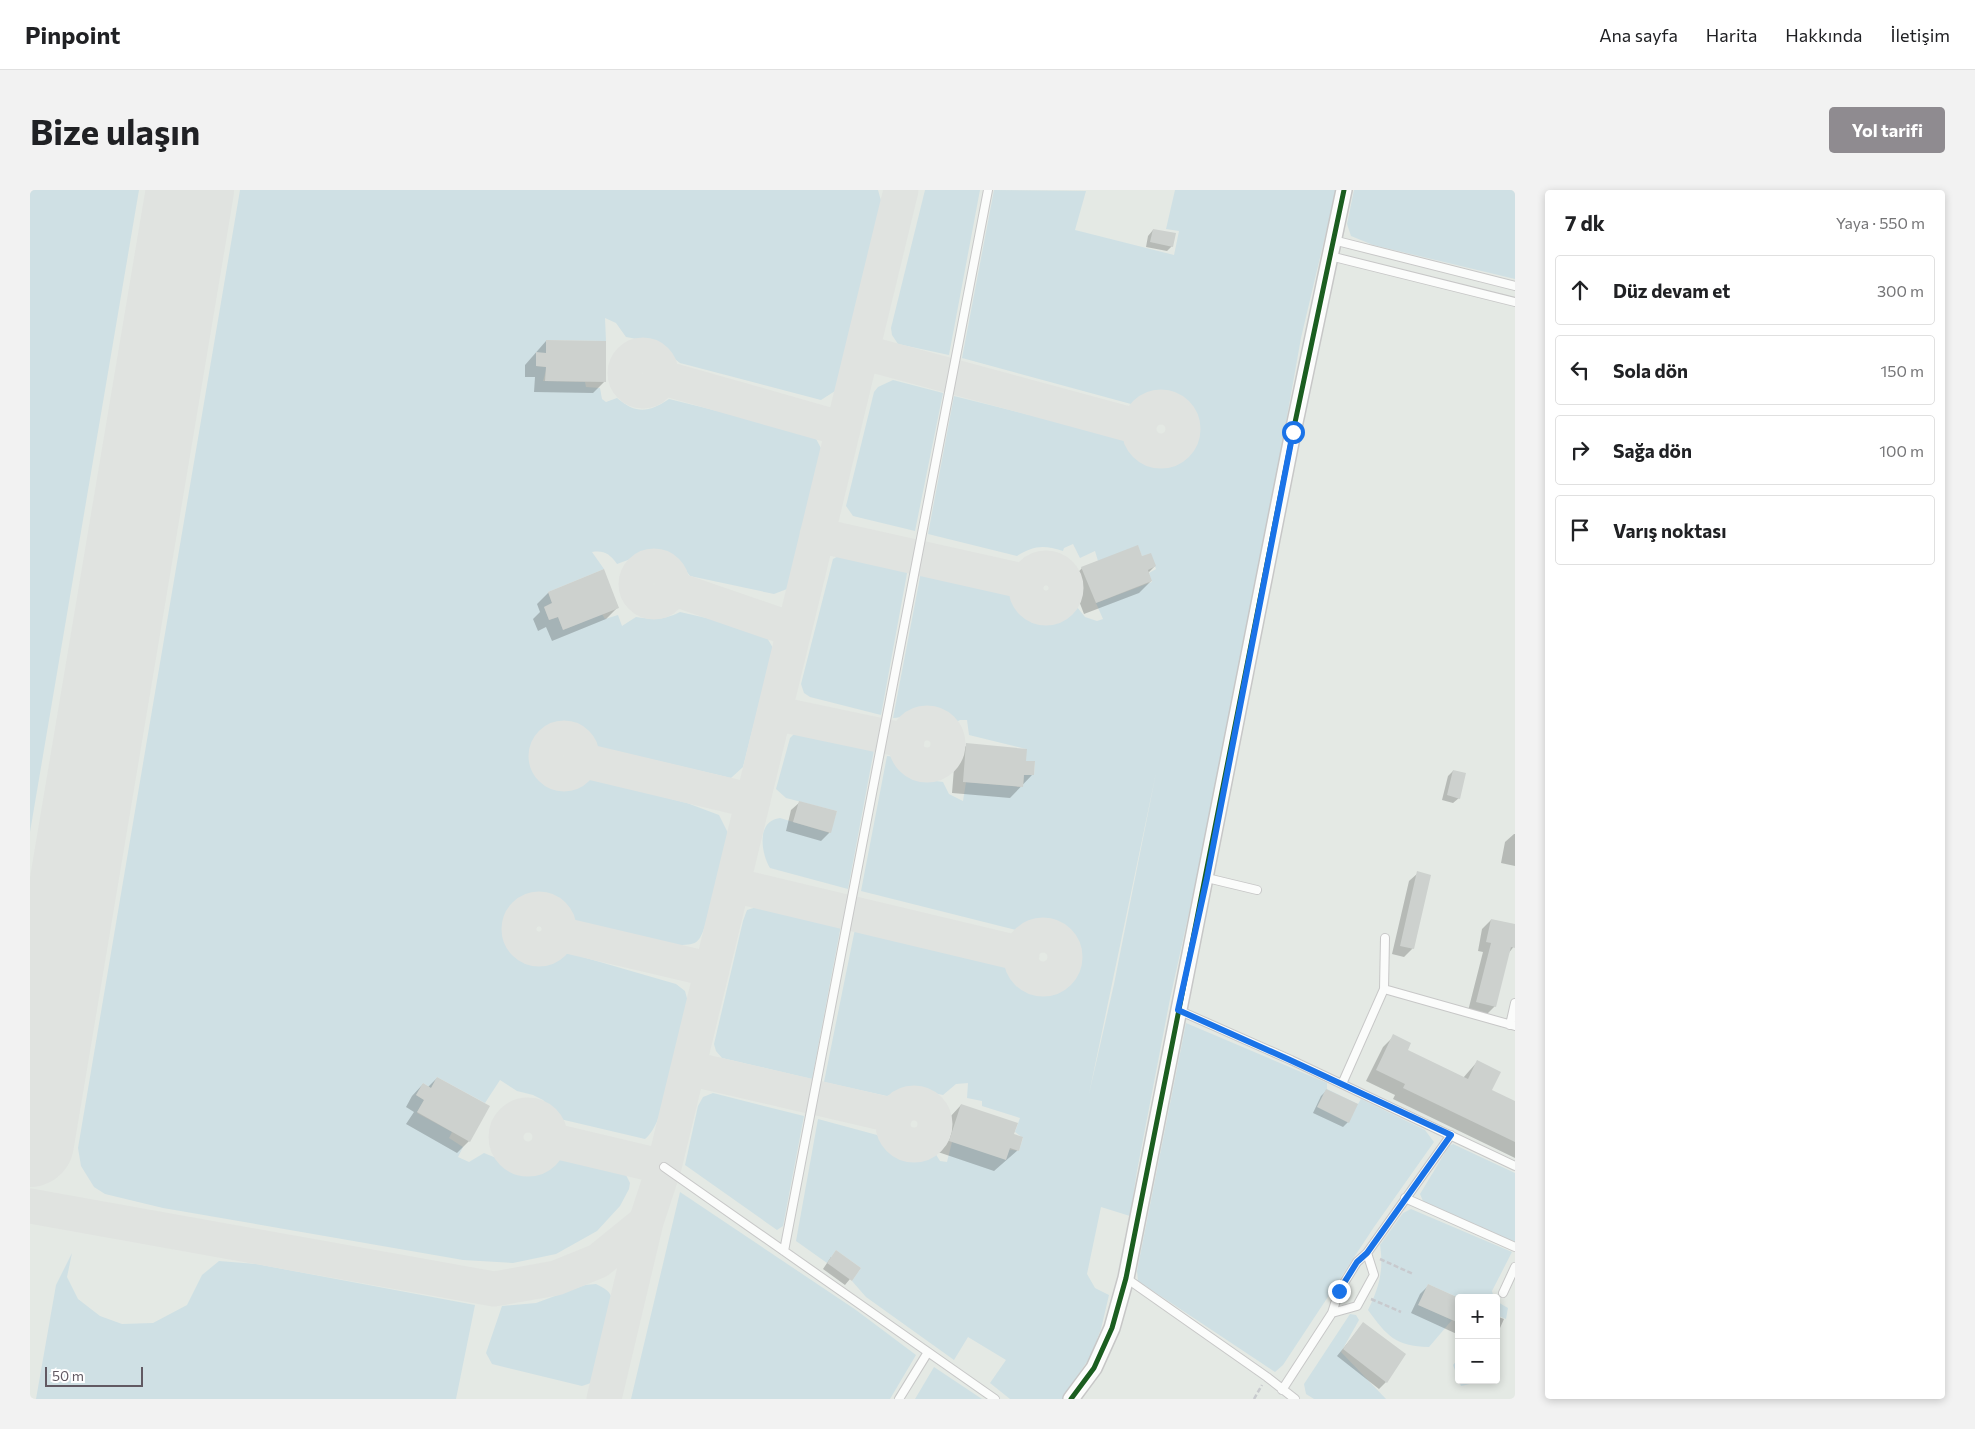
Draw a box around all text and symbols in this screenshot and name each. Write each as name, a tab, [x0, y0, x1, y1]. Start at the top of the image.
text: Pinpoint	[25, 20, 120, 49]
text: Ana sayfa	[1599, 24, 1678, 46]
text: Harita	[1706, 24, 1757, 46]
text: Hakkında	[1785, 24, 1863, 46]
text: İletişim	[1891, 24, 1950, 46]
button: Yol tarifi	[1829, 107, 1945, 153]
text: Bize ulaşın	[30, 109, 200, 152]
text: 7 dk	[1565, 210, 1605, 235]
text: Yaya · 550 m	[1836, 213, 1925, 232]
icon: ahead	[1566, 276, 1594, 304]
text: Düz devam et	[1613, 279, 1730, 302]
text: 300 m	[1877, 281, 1924, 300]
icon: left	[1566, 356, 1594, 384]
text: Sola dön	[1613, 359, 1688, 382]
text: 150 m	[1881, 361, 1924, 380]
route start	[1282, 421, 1305, 444]
icon: right	[1566, 436, 1594, 464]
text: Sağa dön	[1613, 439, 1692, 462]
text: 100 m	[1879, 441, 1924, 460]
icon: arrive	[1566, 516, 1594, 544]
text: Varış noktası	[1613, 519, 1726, 542]
route end	[1328, 1280, 1351, 1303]
map controls	[1455, 1294, 1500, 1384]
button: +	[1455, 1294, 1500, 1339]
button: −	[1455, 1339, 1500, 1384]
scale bar	[45, 1364, 142, 1387]
text: 50 m	[52, 1367, 84, 1384]

